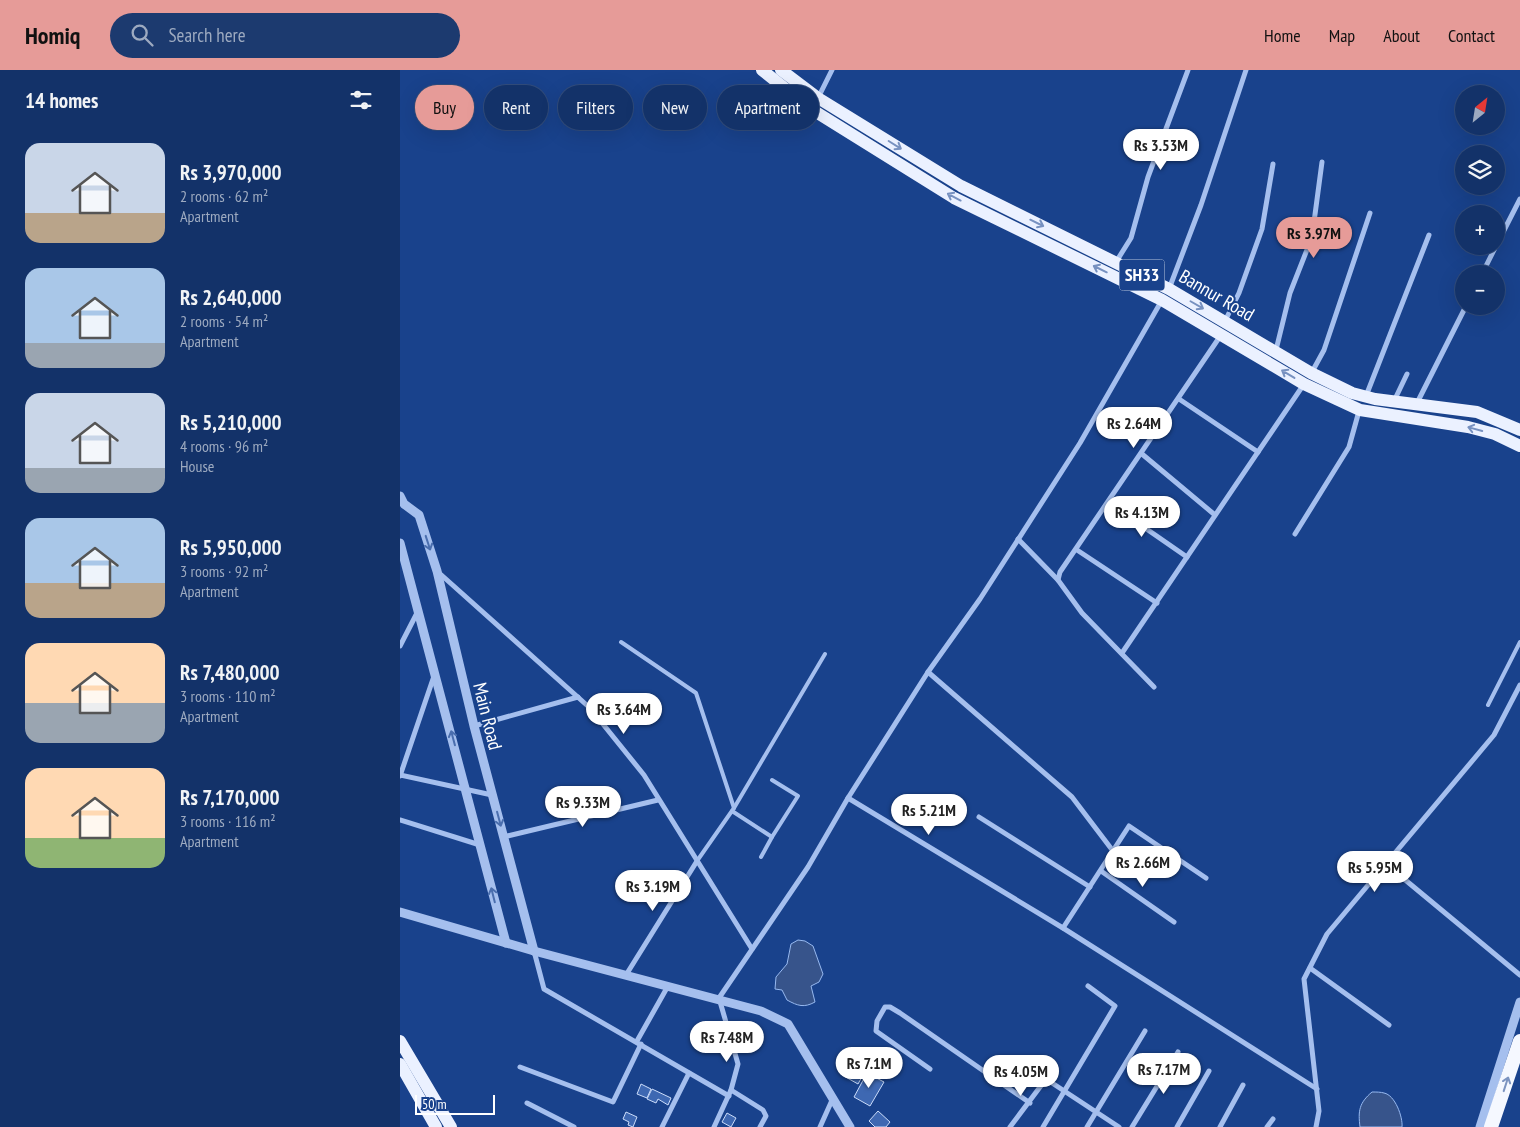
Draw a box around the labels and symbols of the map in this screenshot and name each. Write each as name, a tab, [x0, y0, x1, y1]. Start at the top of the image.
north arrow	[1455, 85, 1505, 135]
pin: Rs 3.53M	[1109, 128, 1213, 171]
one-way arrow	[887, 141, 901, 151]
one-way arrow	[947, 192, 962, 202]
pin: Rs 3.97M	[1262, 216, 1366, 259]
one-way arrow	[1029, 219, 1044, 228]
road number: SH33	[1120, 260, 1164, 290]
one-way arrow	[1093, 263, 1108, 273]
street label: Bannur Road	[1175, 264, 1259, 326]
one-way arrow	[1190, 300, 1205, 310]
one-way arrow	[1281, 368, 1295, 378]
pin: Rs 2.64M	[1082, 406, 1186, 449]
one-way arrow	[1467, 423, 1483, 433]
pin: Rs 4.13M	[1090, 496, 1194, 538]
one-way arrow	[424, 535, 434, 551]
street label: Main Road	[468, 680, 508, 752]
pin: Rs 3.64M	[572, 692, 676, 735]
one-way arrow	[448, 730, 457, 746]
pin: Rs 9.33M	[531, 786, 635, 828]
pin: Rs 5.21M	[877, 794, 981, 836]
one-way arrow	[494, 811, 504, 827]
pin: Rs 2.66M	[1091, 846, 1195, 888]
pin: Rs 5.95M	[1323, 850, 1427, 893]
pin: Rs 3.19M	[601, 870, 705, 912]
one-way arrow	[488, 888, 498, 904]
pin: Rs 7.48M	[675, 1020, 779, 1063]
pin: Rs 7.1M	[823, 1046, 915, 1089]
pin: Rs 7.17M	[1112, 1052, 1216, 1095]
pin: Rs 4.05M	[969, 1054, 1073, 1097]
one-way arrow	[1502, 1077, 1511, 1092]
scale bar	[415, 1092, 495, 1115]

